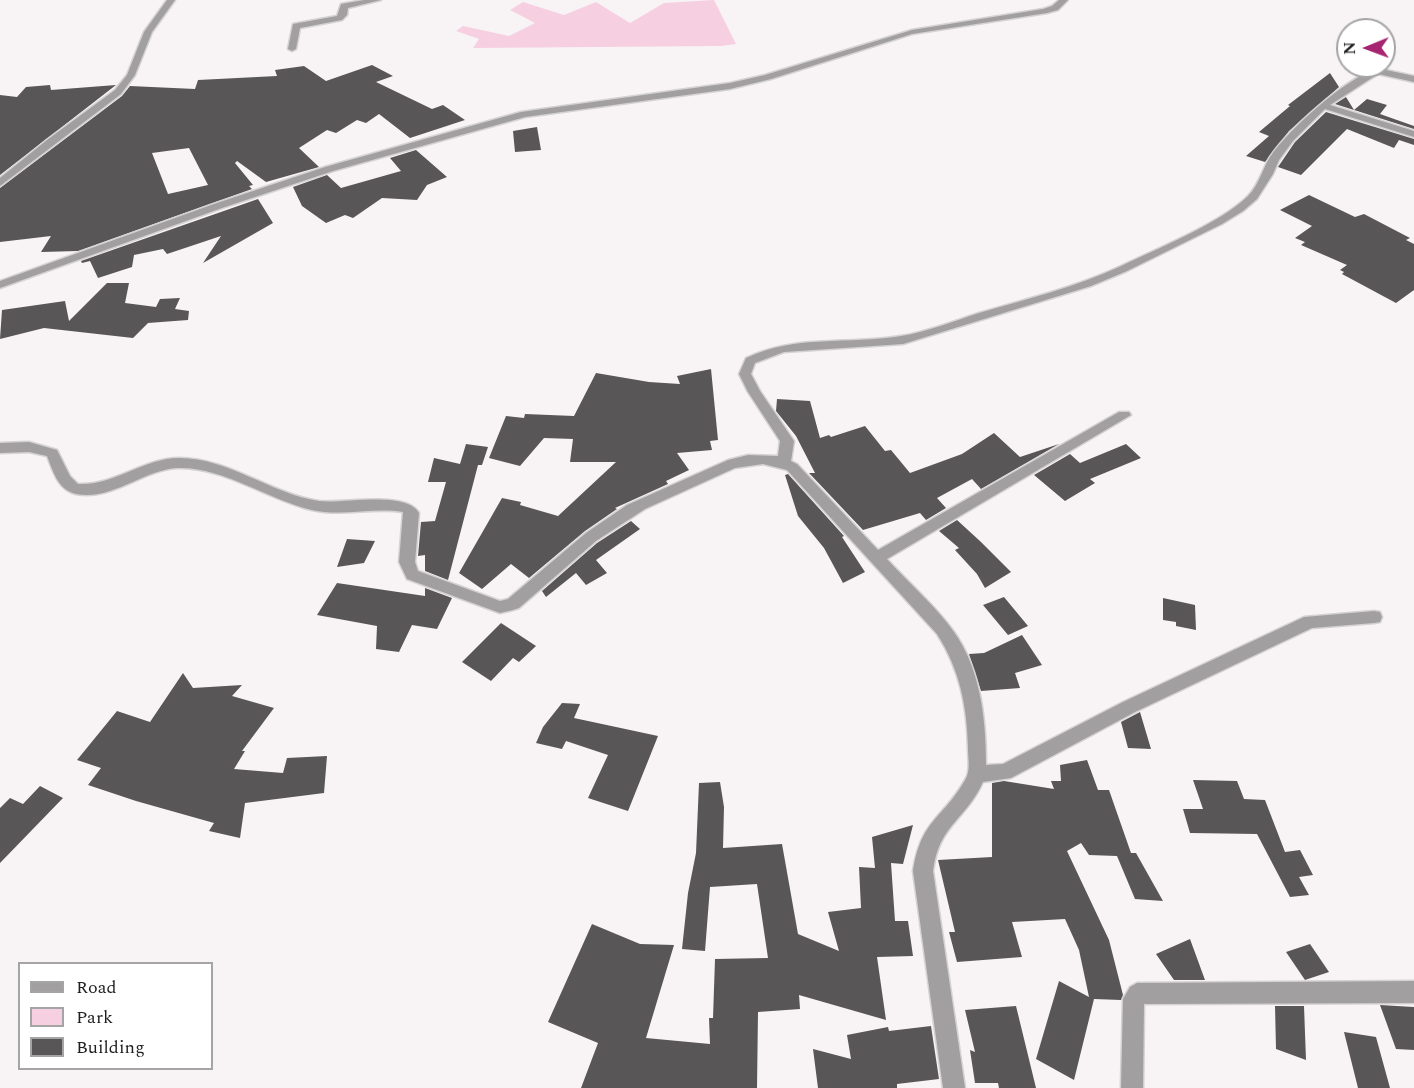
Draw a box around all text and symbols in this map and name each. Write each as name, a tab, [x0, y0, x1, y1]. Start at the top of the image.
north arrow	[1336, 18, 1396, 78]
text: N	[1338, 42, 1362, 55]
legend	[18, 962, 213, 1070]
text: Road	[76, 974, 117, 1001]
text: Park	[76, 1004, 113, 1031]
text: Building	[76, 1034, 145, 1061]

